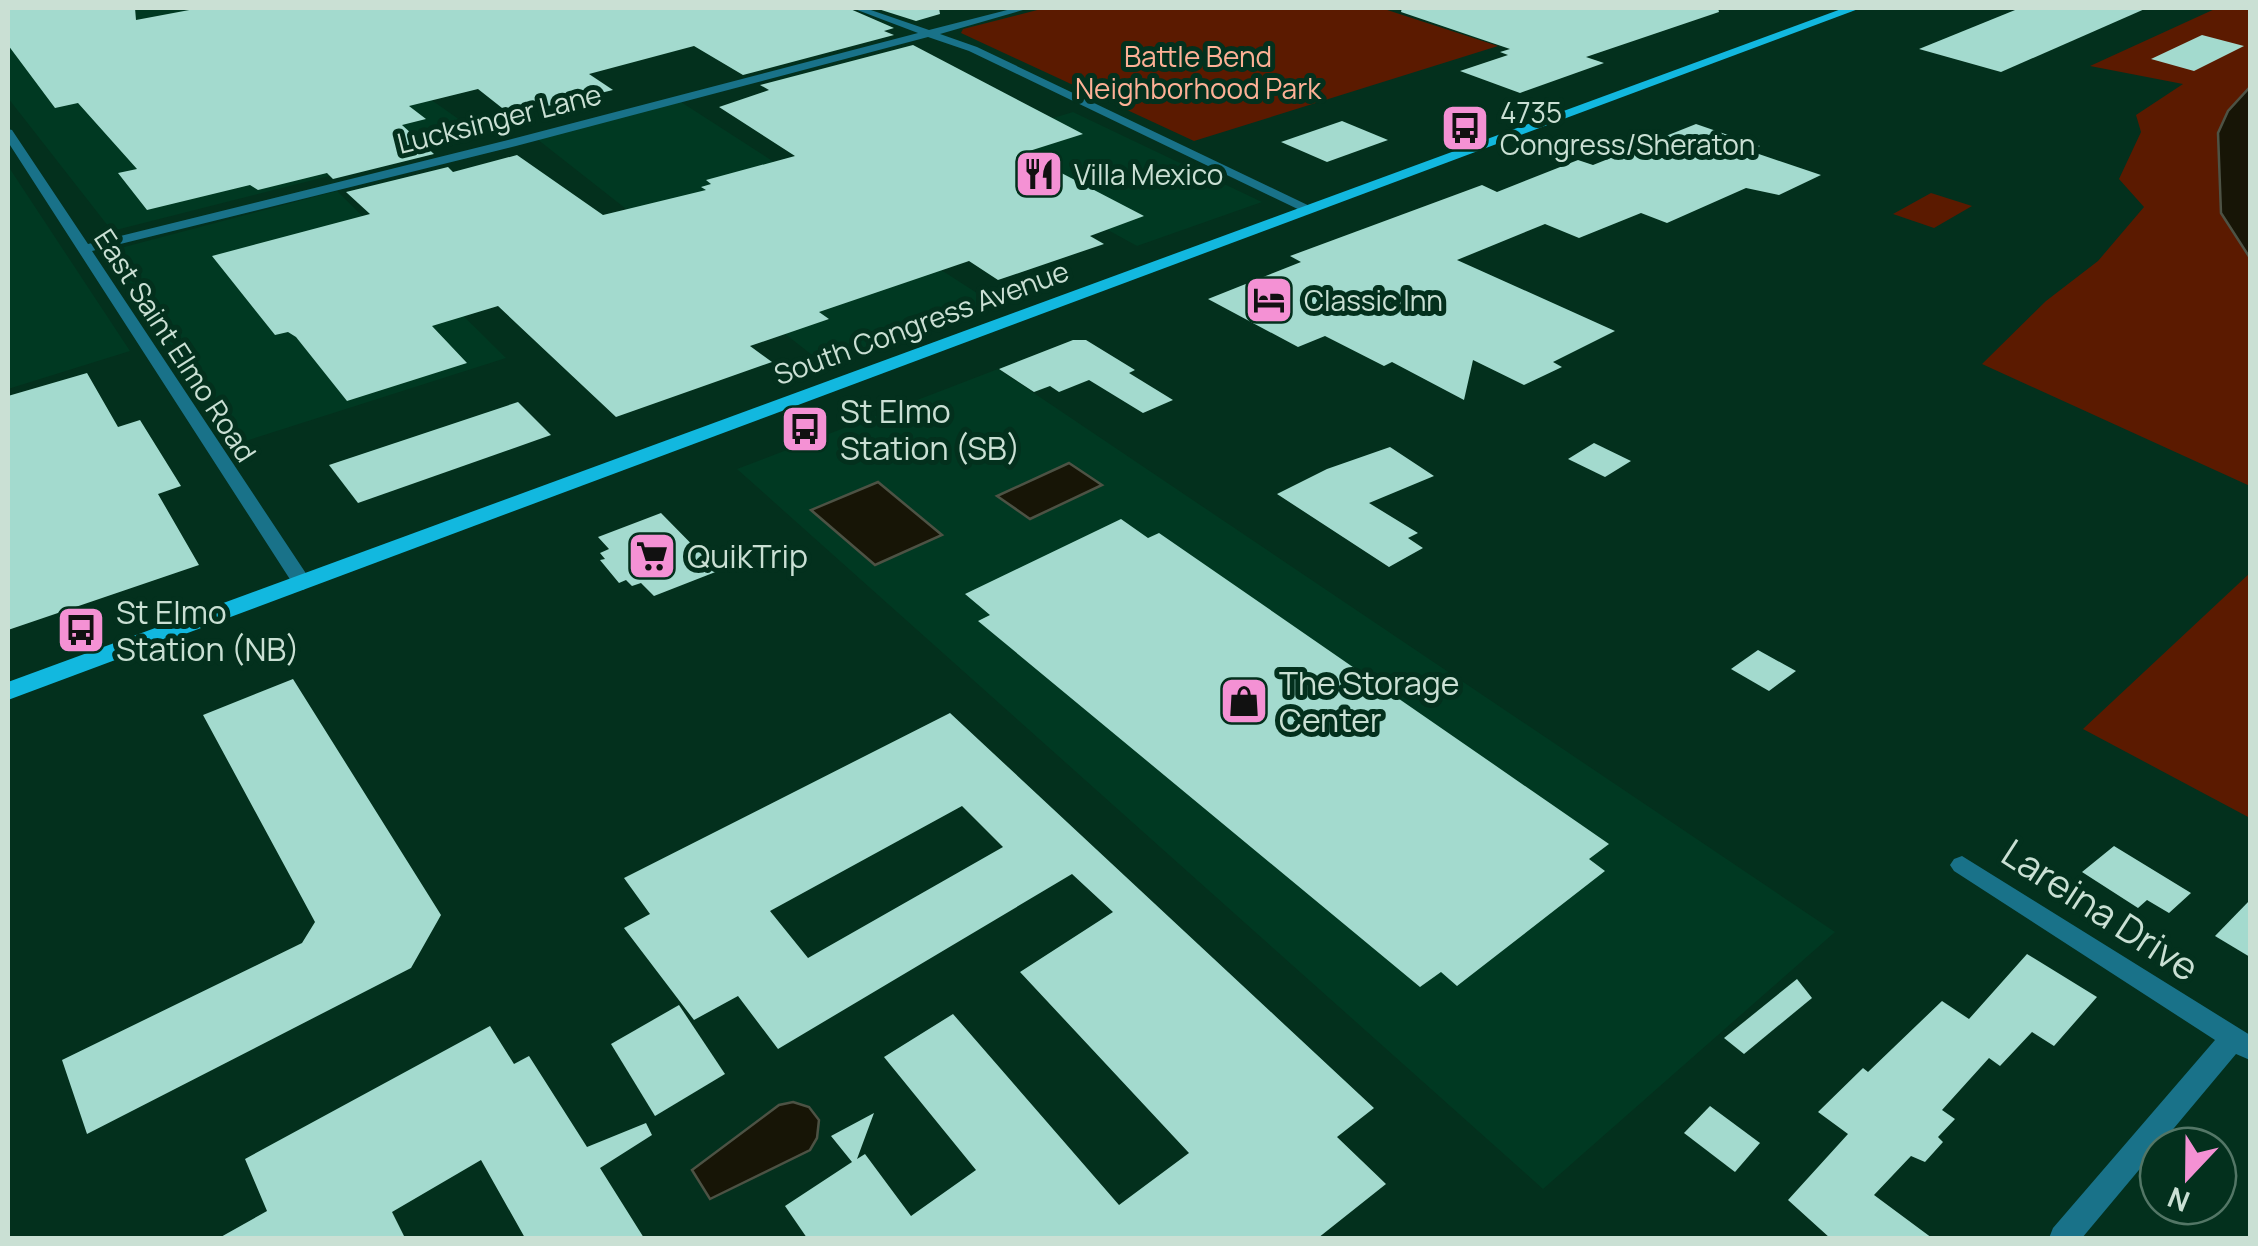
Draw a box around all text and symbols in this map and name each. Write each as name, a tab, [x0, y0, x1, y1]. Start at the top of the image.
park label: Battle Bend Neighborhood Park	[1075, 37, 1322, 107]
street label: Lucksinger Lane	[393, 74, 605, 162]
place label: 4735 Congress/Sheraton	[1500, 93, 1755, 163]
bus stop icon: 4735 Congress/Sheraton	[1439, 102, 1491, 154]
restaurant icon: Villa Mexico	[1013, 148, 1065, 200]
place label: Villa Mexico	[1074, 155, 1223, 193]
street label: East Saint Elmo Road	[86, 221, 266, 469]
street label: South Congress Avenue	[768, 251, 1074, 393]
hotel icon: Classic Inn	[1243, 274, 1295, 326]
place label: Classic Inn	[1304, 281, 1443, 319]
place label: St Elmo Station (SB)	[840, 389, 1020, 470]
bus stop icon: St Elmo Station (SB)	[779, 403, 831, 455]
supermarket icon: QuikTrip	[626, 530, 678, 582]
place label: QuikTrip	[687, 534, 808, 578]
place label: St Elmo Station (NB)	[116, 590, 300, 671]
bus stop icon: St Elmo Station (NB)	[55, 604, 107, 656]
place label: The Storage Center	[1279, 661, 1459, 742]
shop icon: The Storage Center	[1218, 675, 1270, 727]
street label: Lareina Drive	[1992, 826, 2210, 992]
north arrow	[2138, 1126, 2238, 1226]
text: N	[2162, 1179, 2195, 1221]

